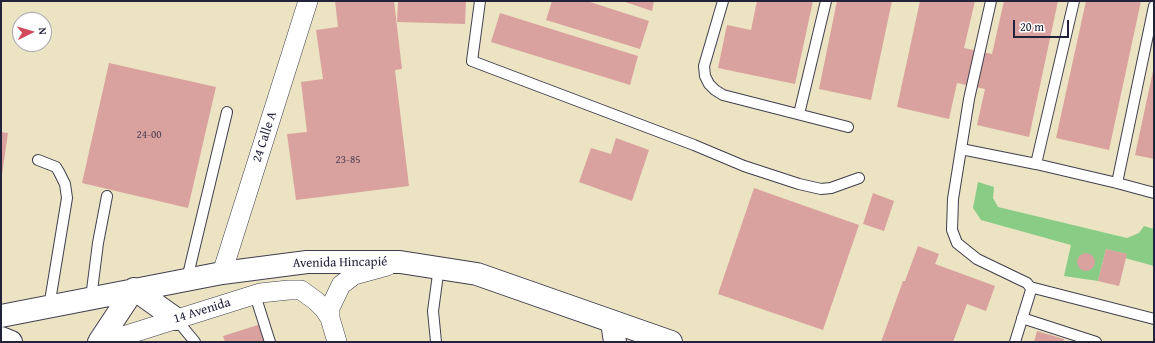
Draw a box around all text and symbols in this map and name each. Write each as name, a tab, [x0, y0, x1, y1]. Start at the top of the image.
north arrow	[12, 12, 52, 52]
scale bar	[1015, 12, 1071, 38]
text: 20 m	[1020, 18, 1044, 35]
text: N	[35, 27, 51, 35]
street label: 24 Calle A	[249, 110, 281, 164]
house number: 24-00	[137, 128, 161, 142]
house number: 23-85	[336, 153, 360, 167]
street label: Avenida Hincapié	[293, 254, 387, 272]
street label: 14 Avenida	[172, 295, 232, 327]

